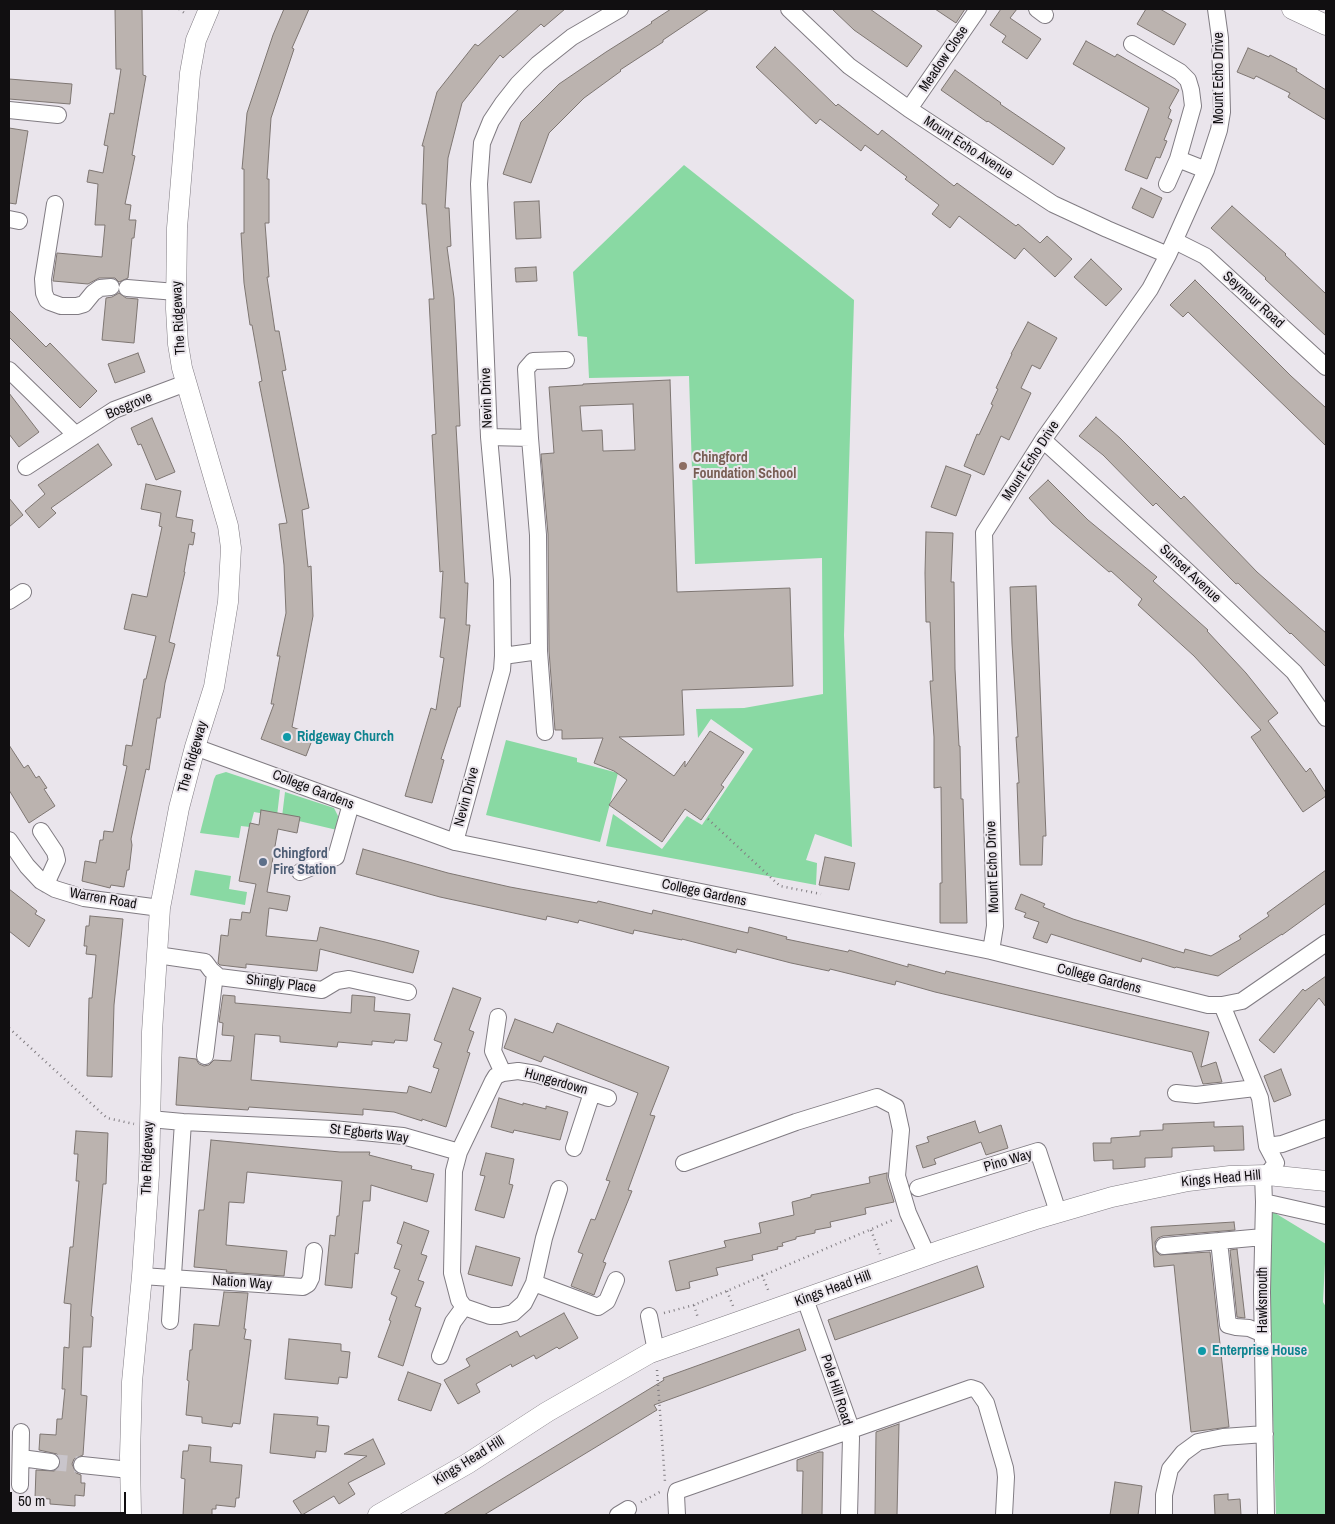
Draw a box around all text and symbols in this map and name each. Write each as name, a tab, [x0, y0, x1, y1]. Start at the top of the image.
street label: Meadow Close	[916, 23, 972, 95]
street label: Mount Echo Drive	[1211, 32, 1227, 124]
street label: Mount Echo Avenue	[920, 113, 1016, 183]
street label: Seymour Road	[1219, 268, 1287, 332]
street label: The Ridgeway	[169, 281, 189, 355]
street label: Nevin Drive	[478, 367, 496, 429]
street label: Bosgrove	[103, 389, 155, 423]
street label: Mount Echo Drive	[999, 418, 1063, 504]
place label: Chingford Foundation School	[693, 450, 796, 482]
marker: Chingford Foundation School	[677, 460, 689, 472]
street label: Sunset Avenue	[1156, 541, 1224, 607]
street label: The Ridgeway	[175, 719, 211, 795]
place label: Ridgeway Church	[297, 729, 394, 745]
marker: Ridgeway Church	[281, 731, 293, 743]
street label: Nevin Drive	[451, 766, 483, 828]
street label: College Gardens	[270, 767, 356, 813]
street label: Mount Echo Drive	[983, 821, 1003, 913]
place label: Chingford Fire Station	[273, 846, 336, 879]
marker: Chingford Fire Station	[257, 856, 269, 868]
street label: College Gardens	[660, 876, 748, 910]
street label: Warren Road	[68, 885, 138, 913]
street label: College Gardens	[1055, 960, 1143, 998]
street label: Shingly Place	[245, 971, 317, 997]
street label: Hungerdown	[522, 1065, 590, 1099]
street label: The Ridgeway	[138, 1121, 158, 1195]
street label: St Egberts Way	[329, 1121, 409, 1147]
street label: Pino Way	[982, 1146, 1034, 1176]
street label: Kings Head Hill	[1181, 1167, 1261, 1191]
street label: Kings Head Hill	[793, 1267, 873, 1311]
street label: Hawksmouth	[1255, 1267, 1271, 1333]
street label: Nation Way	[212, 1273, 272, 1293]
place label: Enterprise House	[1212, 1343, 1307, 1359]
marker: Enterprise House	[1196, 1345, 1208, 1357]
street label: Pole Hill Road	[817, 1353, 855, 1427]
street label: Kings Head Hill	[431, 1433, 507, 1489]
scale bar	[12, 1482, 129, 1514]
text: 50 m	[18, 1490, 45, 1511]

